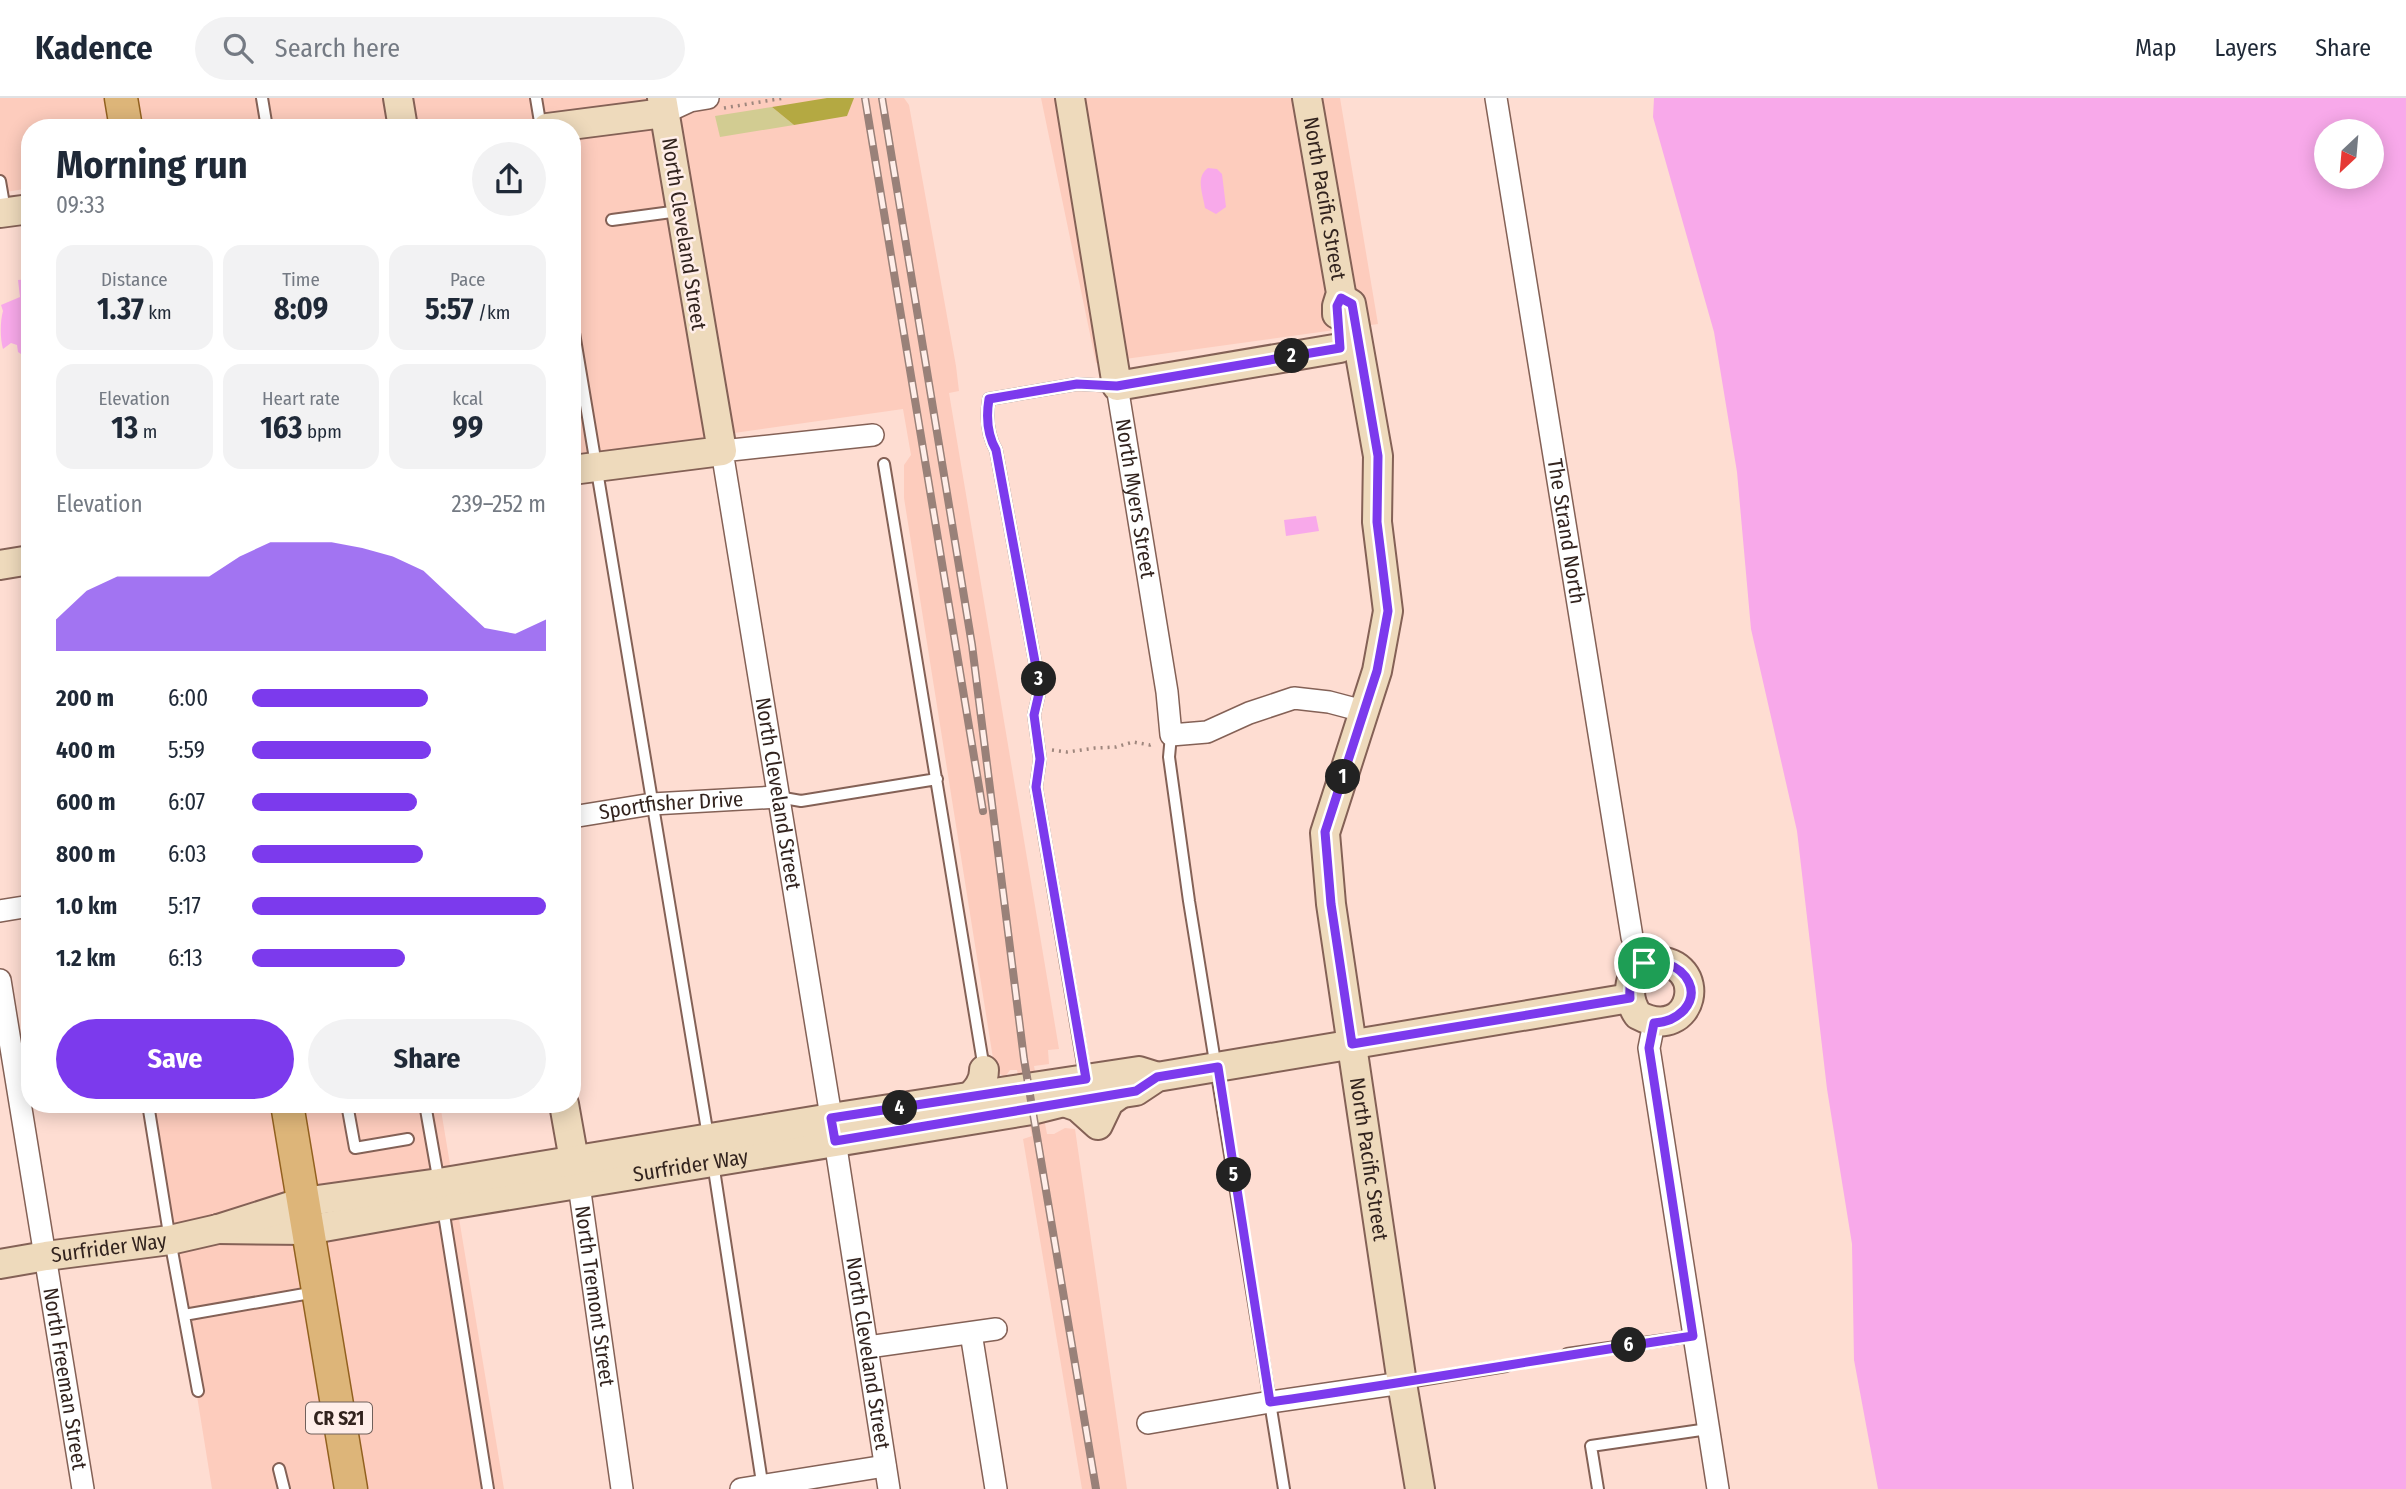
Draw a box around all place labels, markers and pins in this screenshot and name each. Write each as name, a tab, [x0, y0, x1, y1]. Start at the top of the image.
pin: 2	[1274, 338, 1310, 374]
pin: 3	[1021, 662, 1056, 696]
pin: 1	[1326, 760, 1360, 794]
pin	[1614, 933, 1674, 993]
pin: 4	[883, 1090, 918, 1126]
pin: 5	[1216, 1158, 1252, 1192]
pin: 6	[1612, 1328, 1646, 1362]

